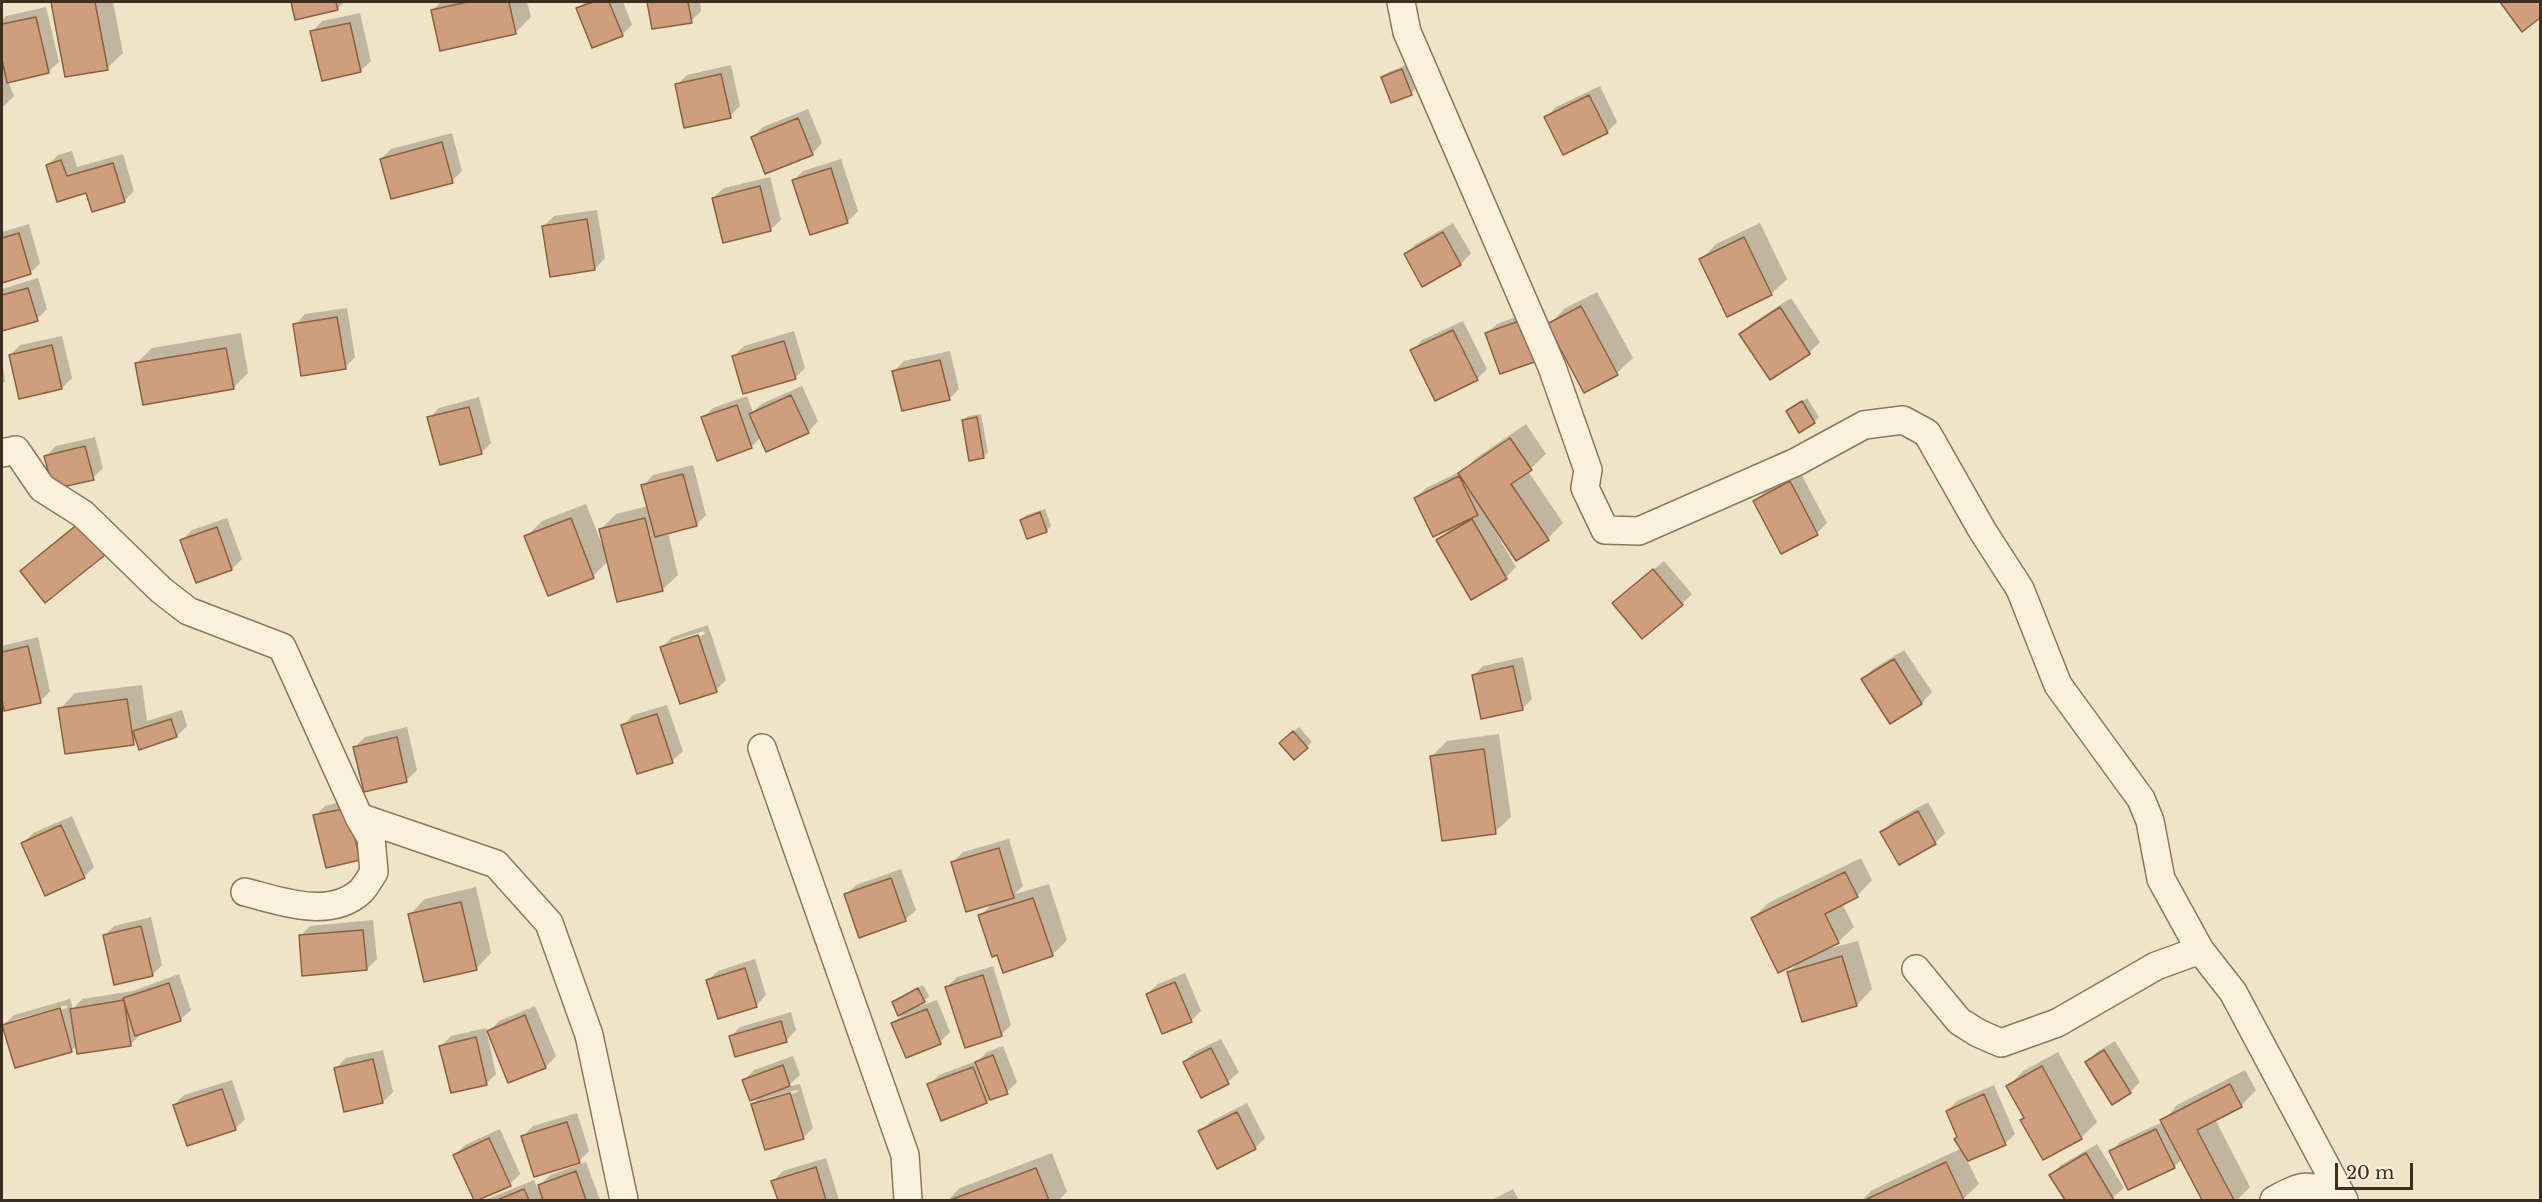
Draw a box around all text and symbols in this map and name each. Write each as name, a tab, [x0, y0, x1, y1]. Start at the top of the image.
scale bar	[2338, 1151, 2416, 1189]
text: 20 m	[2346, 1162, 2394, 1184]

